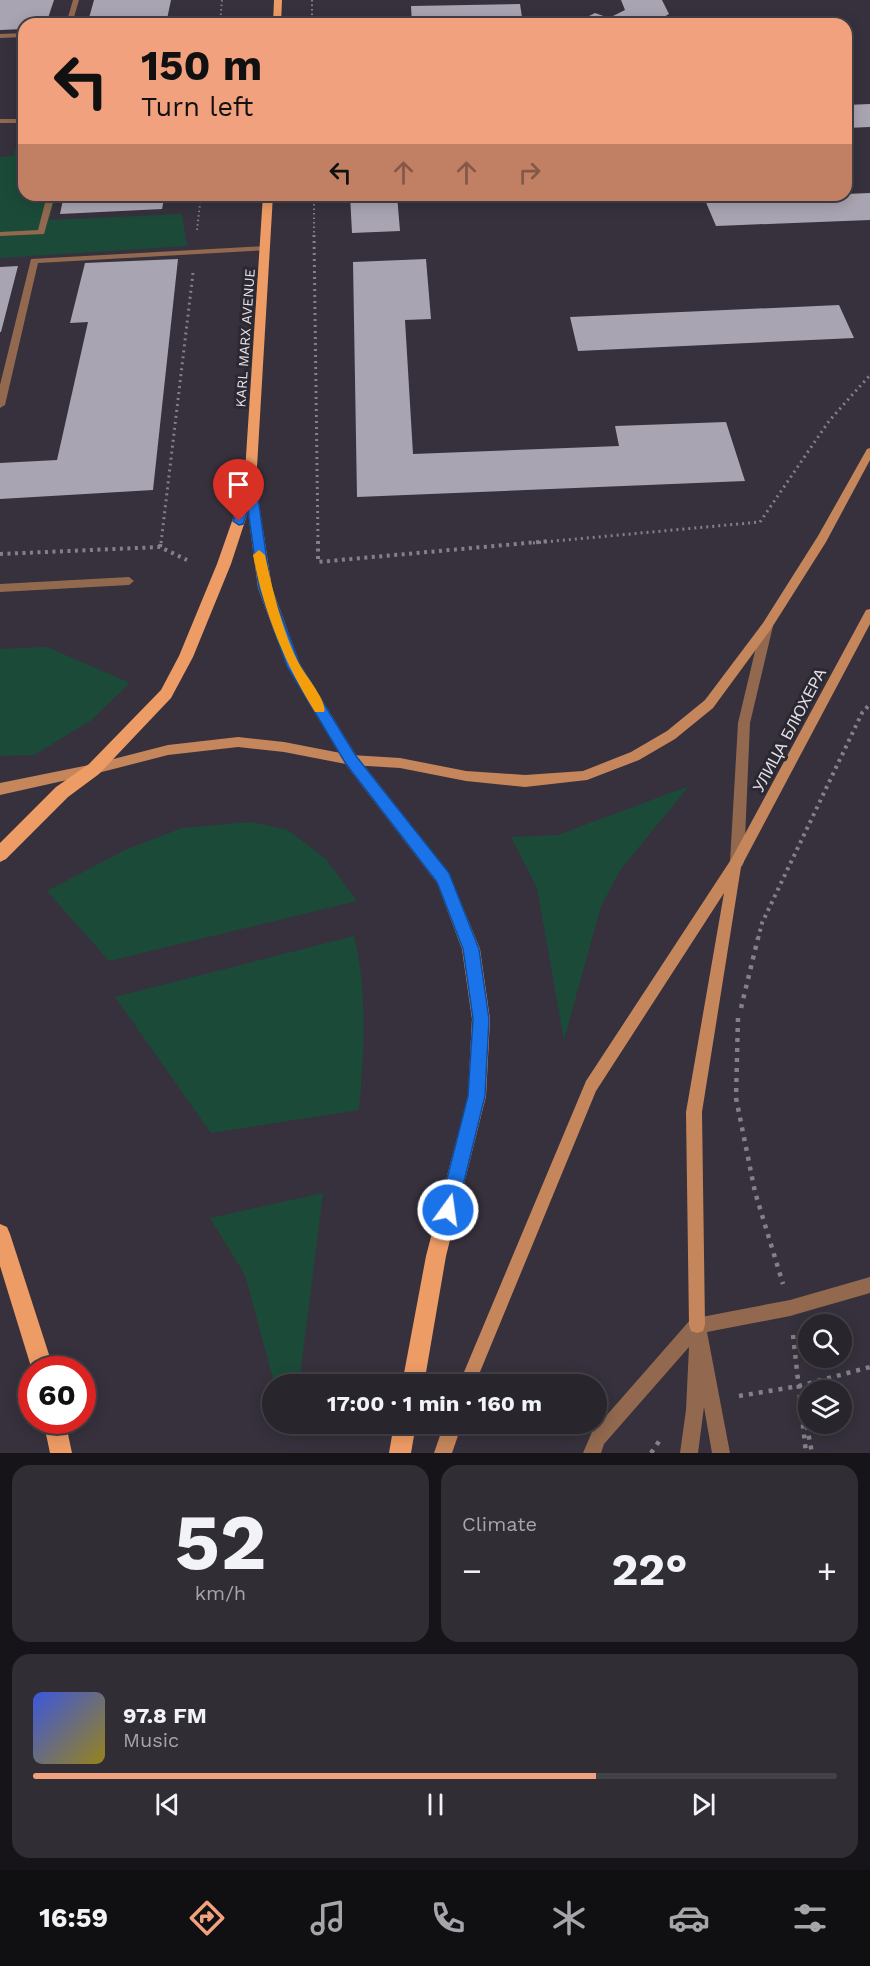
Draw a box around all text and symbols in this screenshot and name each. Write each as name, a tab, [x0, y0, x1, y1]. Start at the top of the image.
text: 150 m	[141, 41, 262, 90]
icon: left	[42, 42, 120, 120]
text: Turn left	[141, 91, 253, 123]
icon: left	[324, 156, 357, 189]
icon: ahead	[387, 156, 420, 189]
icon: ahead	[450, 156, 483, 189]
icon: right	[513, 156, 546, 189]
street label: KARL MARX AVENUE	[232, 268, 258, 408]
pin	[213, 459, 264, 521]
icon: arrive	[222, 468, 255, 501]
street label: УЛИЦА БЛЮХЕРА	[749, 665, 830, 795]
position arrow	[416, 1178, 480, 1242]
map controls	[798, 1314, 852, 1434]
button: search	[798, 1314, 852, 1368]
speed limit sign: 60	[18, 1356, 96, 1434]
button: layers	[798, 1380, 852, 1434]
text: 17:00 · 1 min · 160 m	[327, 1391, 542, 1416]
text: 52	[175, 1496, 266, 1588]
text: Climate	[462, 1512, 537, 1536]
text: 22°	[612, 1543, 687, 1596]
text: −	[462, 1551, 482, 1590]
text: +	[817, 1551, 837, 1590]
text: km/h	[195, 1581, 246, 1605]
text: 97.8 FM	[123, 1703, 207, 1728]
text: Music	[123, 1728, 179, 1752]
icon: previous	[151, 1788, 184, 1821]
icon: pause	[419, 1788, 452, 1821]
icon: next	[687, 1788, 720, 1821]
icon: directions	[186, 1897, 228, 1939]
icon: music	[307, 1897, 349, 1939]
icon: phone	[427, 1897, 469, 1939]
icon: climate	[548, 1897, 590, 1939]
icon: car	[668, 1897, 710, 1939]
icon: filters	[789, 1897, 831, 1939]
text: 16:59	[39, 1902, 108, 1934]

